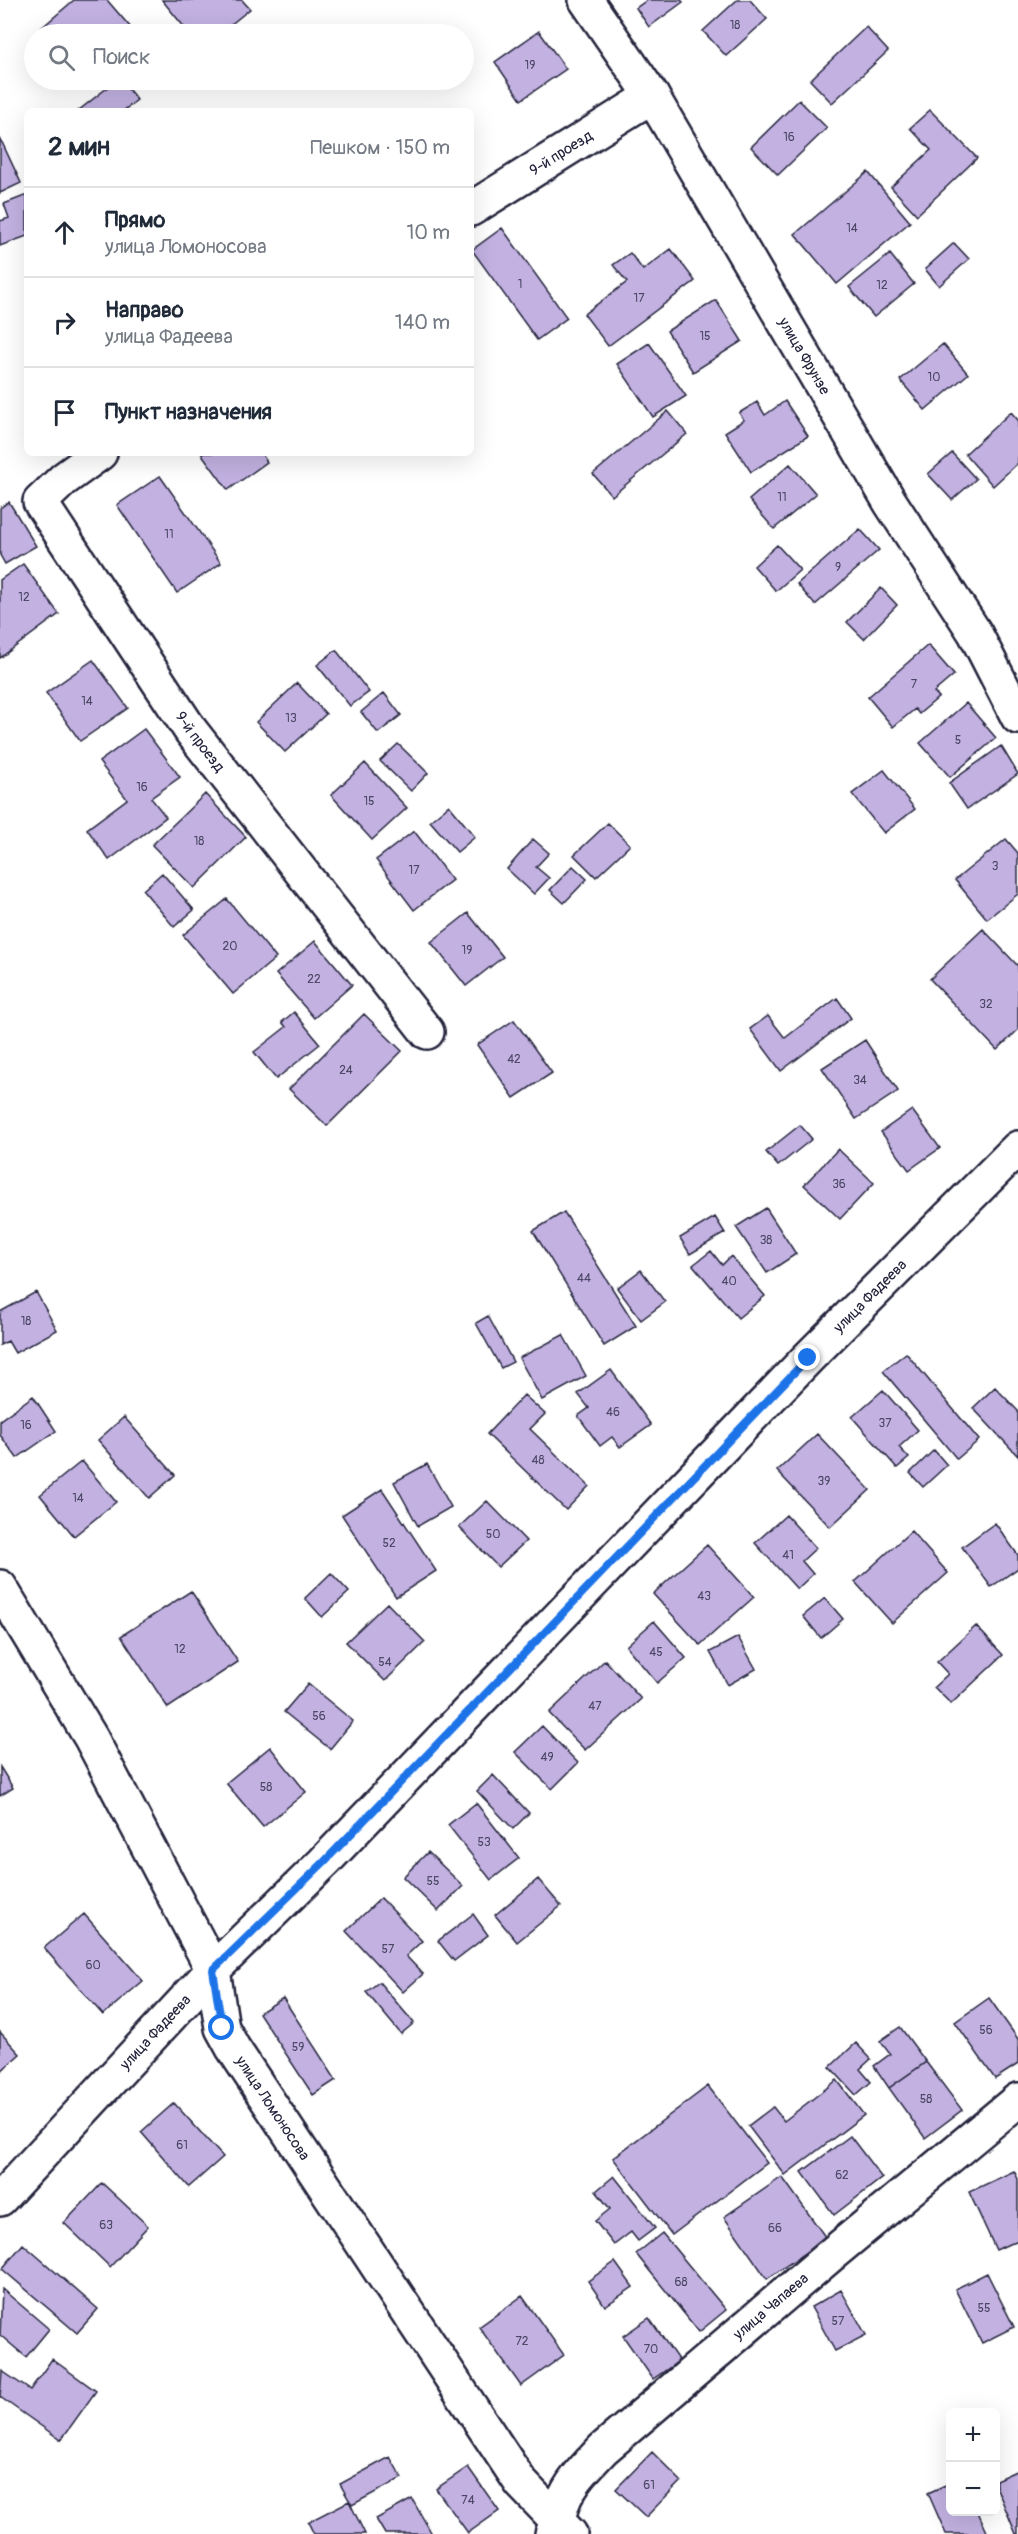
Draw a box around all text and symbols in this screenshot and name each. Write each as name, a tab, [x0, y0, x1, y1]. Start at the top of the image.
house number: 18	[730, 18, 740, 33]
search box	[24, 24, 474, 90]
icon: search	[45, 41, 78, 74]
text: Поиск	[93, 43, 150, 71]
house number: 19	[525, 58, 535, 73]
street label: 9-й проезд	[526, 126, 596, 180]
house number: 16	[783, 130, 795, 145]
text: 2 мин	[48, 131, 110, 163]
text: Пешком · 150 m	[310, 135, 450, 160]
text: Прямо	[105, 206, 165, 234]
icon: ahead	[48, 216, 81, 249]
text: 10 m	[406, 220, 450, 245]
house number: 14	[846, 221, 858, 236]
text: улица Ломоносова	[105, 234, 267, 259]
house number: 1	[518, 277, 522, 292]
house number: 12	[876, 278, 888, 293]
house number: 17	[633, 291, 645, 306]
text: Направо	[105, 296, 184, 324]
icon: right	[48, 306, 81, 339]
text: 140 m	[395, 310, 450, 335]
street label: улица Фрунзе	[774, 313, 834, 399]
text: улица Фадеева	[105, 324, 233, 349]
house number: 15	[699, 329, 711, 344]
house number: 10	[928, 370, 940, 385]
icon: arrive	[48, 396, 81, 429]
text: Пункт назначения	[105, 398, 272, 426]
house number: 11	[777, 490, 787, 505]
house number: 11	[164, 527, 174, 542]
house number: 9	[835, 560, 841, 575]
house number: 12	[18, 590, 30, 605]
house number: 7	[911, 677, 918, 692]
house number: 14	[81, 694, 93, 709]
street label: 9-й проезд	[171, 708, 229, 776]
house number: 13	[285, 711, 297, 726]
house number: 5	[955, 733, 961, 748]
house number: 16	[136, 780, 148, 795]
house number: 15	[363, 794, 375, 809]
house number: 18	[194, 834, 204, 849]
house number: 3	[992, 859, 999, 874]
house number: 17	[408, 863, 420, 878]
house number: 20	[223, 939, 237, 954]
house number: 19	[462, 943, 472, 958]
house number: 22	[307, 972, 321, 987]
house number: 32	[979, 997, 993, 1012]
house number: 42	[507, 1052, 521, 1067]
house number: 24	[339, 1063, 353, 1078]
house number: 34	[853, 1073, 867, 1088]
house number: 36	[832, 1177, 846, 1192]
house number: 38	[760, 1233, 772, 1248]
street label: улица Фадеева	[829, 1256, 911, 1338]
house number: 44	[577, 1271, 591, 1286]
house number: 40	[721, 1274, 737, 1289]
house number: 18	[21, 1314, 31, 1329]
route end	[794, 1344, 820, 1370]
house number: 46	[606, 1405, 620, 1420]
house number: 37	[878, 1416, 892, 1431]
house number: 16	[20, 1418, 32, 1433]
house number: 48	[531, 1453, 545, 1468]
house number: 39	[818, 1474, 830, 1489]
house number: 14	[72, 1491, 84, 1506]
house number: 50	[486, 1527, 500, 1542]
house number: 52	[382, 1536, 396, 1551]
house number: 41	[782, 1548, 794, 1563]
house number: 43	[697, 1589, 711, 1604]
house number: 12	[174, 1642, 186, 1657]
house number: 45	[649, 1645, 663, 1660]
house number: 54	[378, 1655, 392, 1670]
house number: 47	[588, 1699, 602, 1714]
house number: 56	[312, 1709, 326, 1724]
house number: 49	[540, 1750, 554, 1765]
house number: 58	[260, 1780, 272, 1795]
house number: 53	[477, 1835, 491, 1850]
house number: 55	[426, 1874, 440, 1889]
house number: 57	[382, 1942, 395, 1957]
house number: 60	[85, 1958, 101, 1973]
street label: улица Фадеева	[115, 1991, 195, 2075]
route start	[208, 2014, 234, 2040]
house number: 56	[979, 2023, 993, 2038]
house number: 59	[292, 2040, 304, 2055]
street label: улица Ломоносова	[230, 2052, 314, 2164]
house number: 58	[920, 2092, 932, 2107]
house number: 61	[176, 2138, 188, 2153]
house number: 62	[835, 2168, 849, 2183]
house number: 63	[99, 2218, 113, 2233]
house number: 66	[768, 2221, 782, 2236]
street label: улица Чапаева	[729, 2269, 813, 2345]
house number: 68	[674, 2275, 688, 2290]
house number: 55	[977, 2301, 991, 2316]
house number: 57	[832, 2314, 845, 2329]
house number: 72	[515, 2334, 529, 2349]
house number: 70	[644, 2342, 658, 2357]
map controls	[946, 2408, 1000, 2516]
button: +	[946, 2408, 1000, 2462]
button: −	[946, 2462, 1000, 2516]
house number: 61	[643, 2478, 655, 2493]
house number: 74	[461, 2493, 475, 2508]

